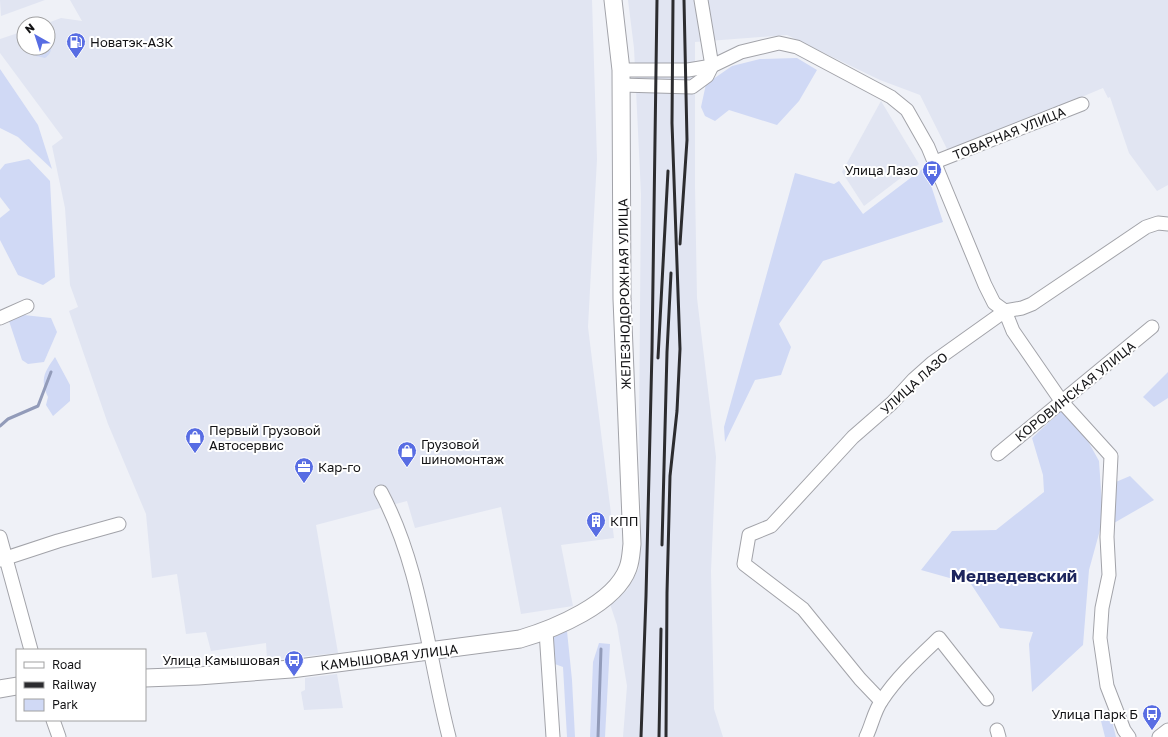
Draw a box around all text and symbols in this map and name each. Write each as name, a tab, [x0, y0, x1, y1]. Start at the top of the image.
north arrow	[16, 16, 56, 56]
text: N	[22, 20, 37, 36]
fuel station icon: Новатэк-АЗК	[65, 31, 87, 59]
place label: Новатэк-АЗК	[90, 34, 173, 50]
street label: ТОВАРНАЯ УЛИЦА	[950, 103, 1068, 163]
bus stop icon: Улица Лазо	[921, 159, 943, 187]
place label: Улица Лазо	[845, 162, 918, 178]
street label: ЖЕЛЕЗНОДОРОЖНАЯ УЛИЦА	[614, 198, 634, 390]
street label: КОРОВИНСКАЯ УЛИЦА	[1012, 337, 1139, 445]
street label: УЛИЦА ЛАЗО	[877, 349, 951, 417]
place label: Первый Грузовой Автосервис	[209, 422, 321, 453]
shop icon: Первый Грузовой Автосервис	[184, 426, 206, 454]
place label: Грузовой шиномонтаж	[421, 436, 505, 467]
shop icon: Грузовой шиномонтаж	[396, 440, 418, 468]
office icon: Кар-го	[293, 456, 315, 484]
place label: Кар-го	[318, 459, 361, 475]
building icon: КПП	[585, 510, 607, 538]
place label: КПП	[610, 513, 639, 529]
district label: Медведевский	[951, 565, 1077, 586]
street label: КАМЫШОВАЯ УЛИЦА	[319, 641, 459, 673]
legend	[16, 649, 146, 721]
bus stop icon: Улица Камышовая	[283, 649, 305, 677]
place label: Улица Камышовая	[162, 652, 280, 668]
text: Road	[52, 657, 81, 672]
text: Railway	[52, 677, 97, 692]
text: Park	[52, 697, 78, 712]
bus stop icon: Улица Парк Б	[1141, 703, 1163, 731]
place label: Улица Парк Б	[1052, 706, 1138, 722]

